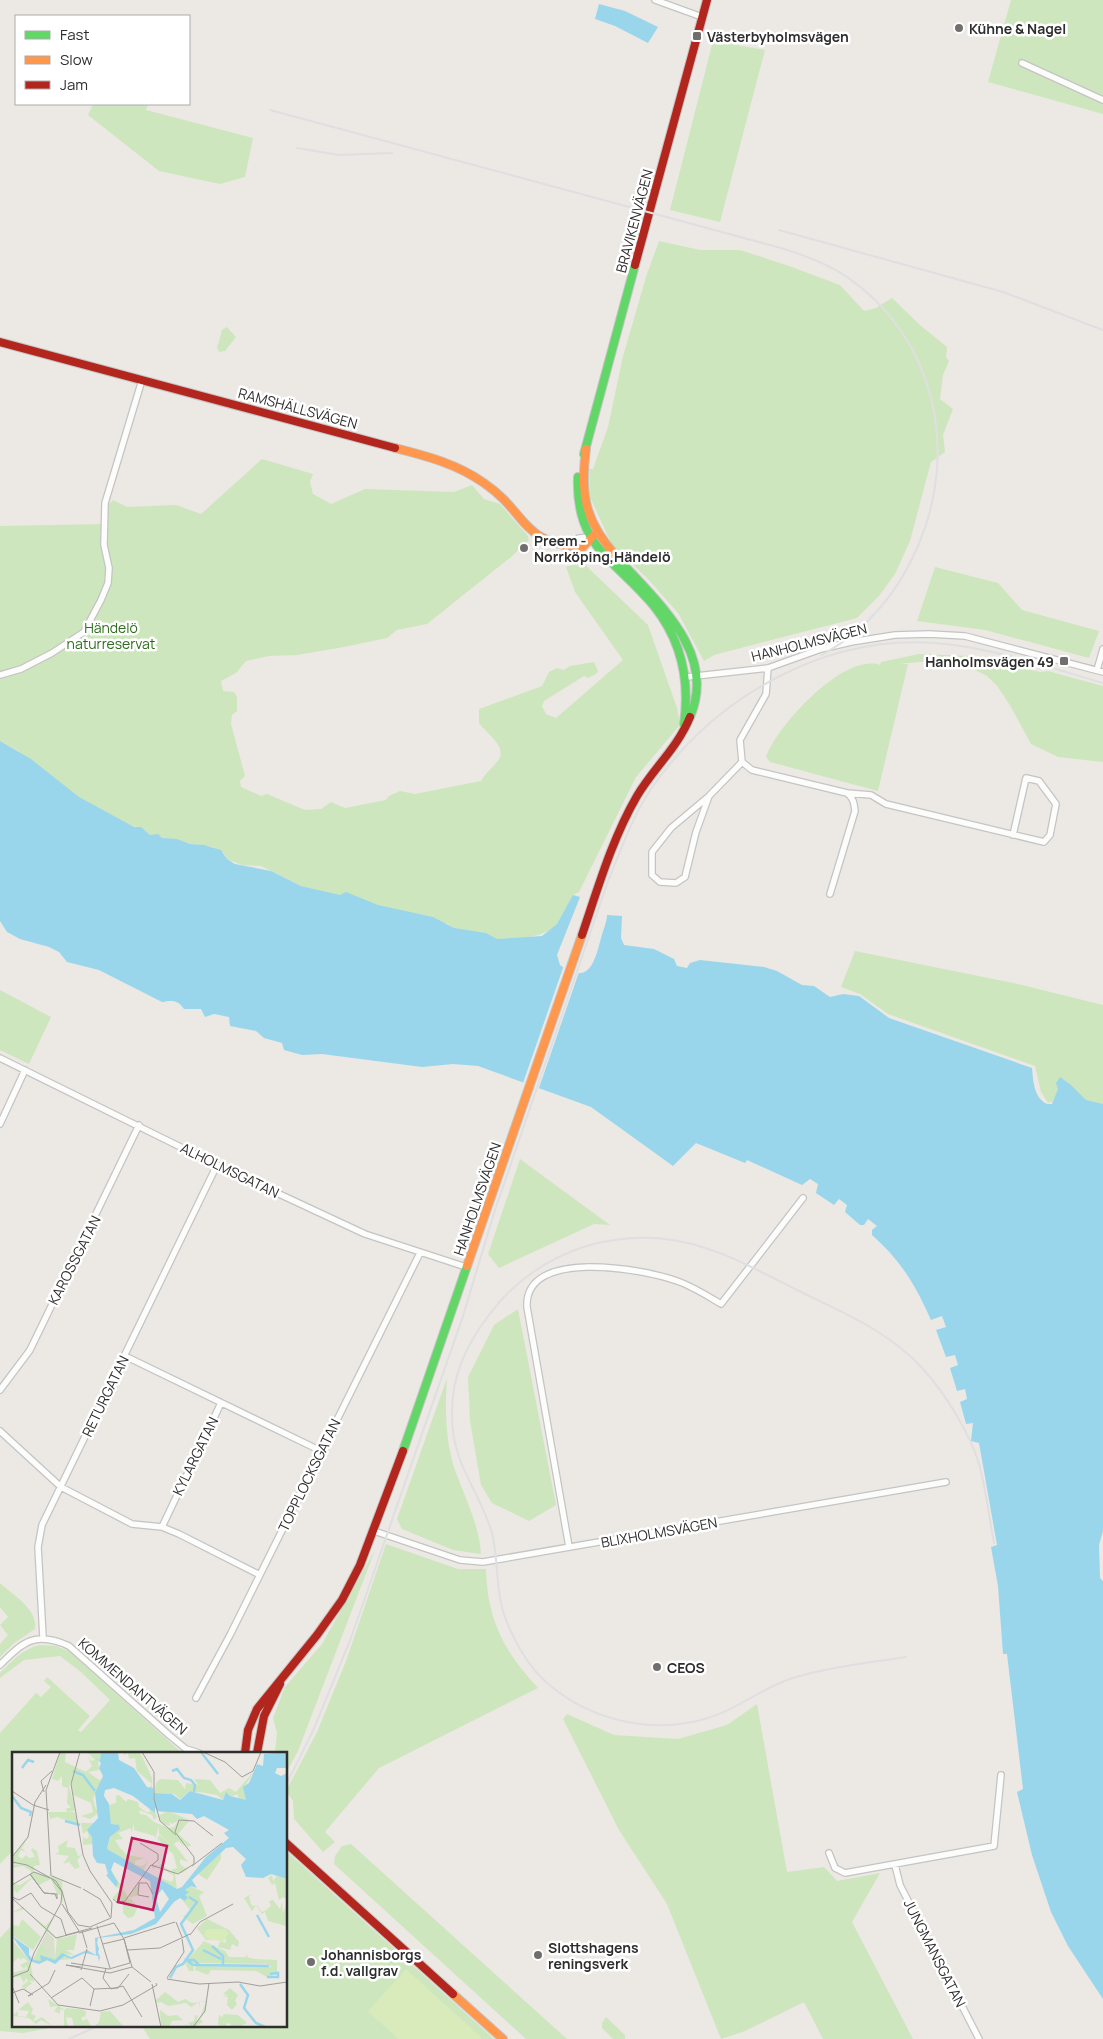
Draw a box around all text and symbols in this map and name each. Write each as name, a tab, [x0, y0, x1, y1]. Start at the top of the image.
legend	[15, 15, 190, 105]
place label: Kühne & Nagel	[969, 19, 1066, 38]
marker: Kühne & Nagel	[953, 22, 965, 34]
text: Fast	[60, 24, 89, 45]
place label: Västerbyholmsvägen	[707, 27, 849, 46]
marker: Västerbyholmsvägen	[691, 30, 703, 42]
text: Slow	[60, 49, 93, 70]
text: Jam	[60, 74, 88, 95]
street label: BRAVIKENVÄGEN	[611, 167, 657, 275]
street label: RAMSHÄLLSVÄGEN	[236, 383, 360, 433]
place label: Preem - Norrköping,Händelö	[534, 531, 671, 566]
marker: Preem - Norrköping,Händelö	[518, 542, 530, 554]
park label: Händelö naturreservat	[67, 618, 156, 653]
street label: HANHOLMSVÄGEN	[749, 618, 869, 666]
place label: Hanholmsvägen 49	[925, 652, 1054, 671]
marker: Hanholmsvägen 49	[1058, 655, 1070, 667]
street label: ALHOLMSGATAN	[178, 1138, 282, 1202]
street label: HANHOLMSVÄGEN	[449, 1140, 505, 1258]
street label: KAROSSGATAN	[43, 1212, 105, 1308]
street label: RETURGATAN	[77, 1352, 133, 1440]
street label: KYLARGATAN	[168, 1414, 222, 1498]
street label: TOPPLOCKSGATAN	[273, 1416, 345, 1534]
street label: BLIXHOLMSVÄGEN	[599, 1512, 719, 1552]
street label: KOMMENDANTVÄGEN	[75, 1633, 191, 1739]
place label: CEOS	[667, 1658, 705, 1677]
marker: CEOS	[651, 1661, 663, 1673]
inset map	[12, 1752, 288, 2026]
street label: JUNGMANSGATAN	[900, 1896, 970, 2010]
place label: Slottshagens reningsverk	[548, 1938, 639, 1973]
place label: Johannisborgs f.d. vallgrav	[321, 1945, 422, 1980]
marker: Slottshagens reningsverk	[532, 1949, 544, 1961]
marker: Johannisborgs f.d. vallgrav	[305, 1956, 317, 1968]

